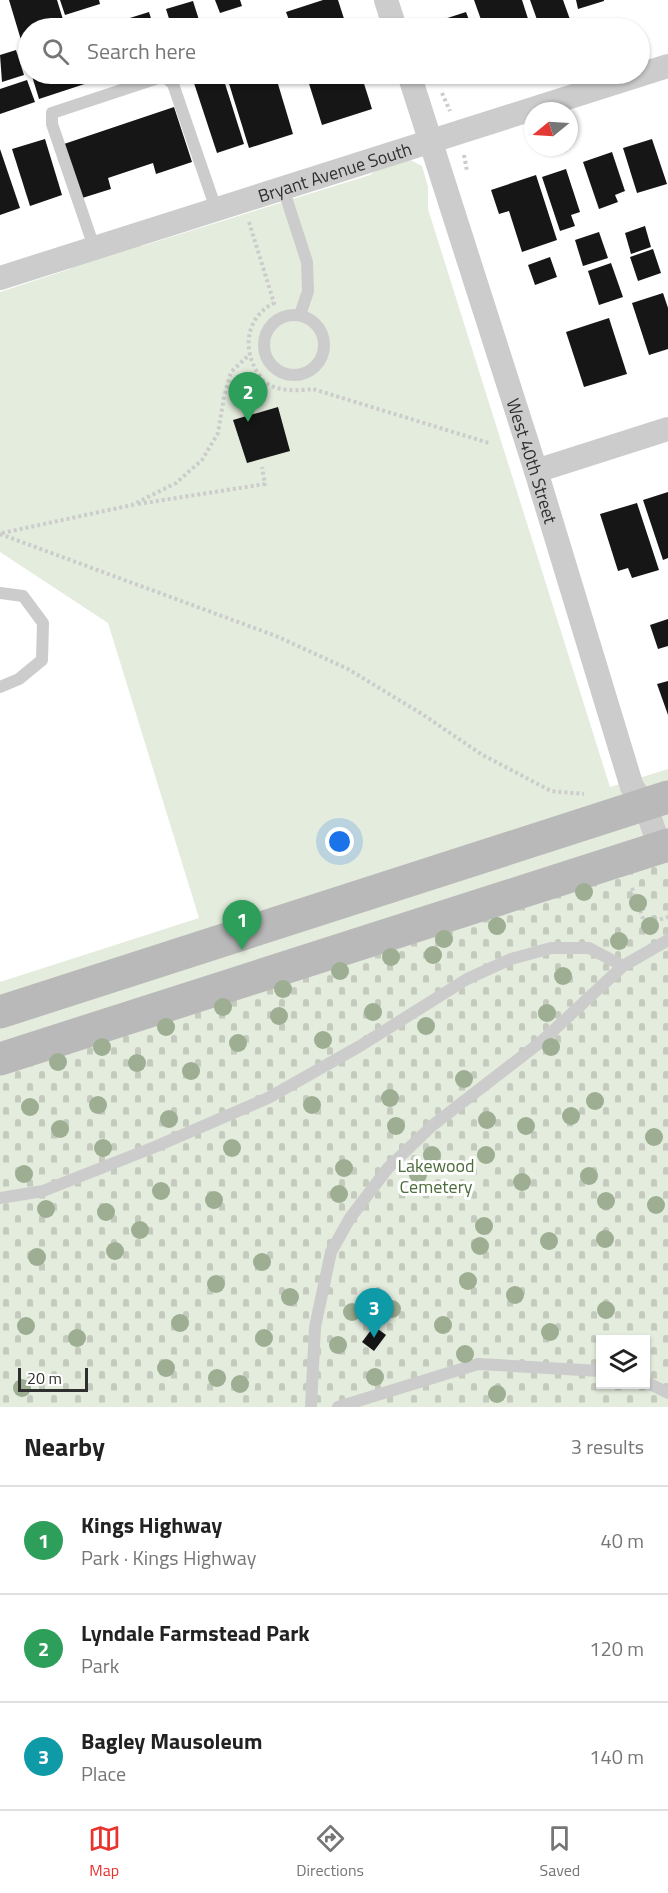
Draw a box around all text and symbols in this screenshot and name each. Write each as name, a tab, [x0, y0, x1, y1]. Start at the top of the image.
search box	[18, 18, 650, 84]
text: Search here	[87, 34, 196, 68]
icon: search	[39, 35, 72, 68]
north arrow	[524, 102, 578, 156]
street label: Bryant Avenue South	[254, 135, 415, 209]
pin: 2	[228, 372, 268, 422]
street label: West 40th Street	[500, 395, 565, 527]
your location	[325, 827, 354, 856]
pin: 1	[222, 900, 262, 950]
park label: Lakewood Cemetery	[397, 1152, 475, 1200]
pin: 3	[354, 1288, 394, 1338]
map controls	[596, 1335, 650, 1389]
button: layers	[596, 1335, 650, 1389]
scale bar	[18, 1365, 88, 1392]
text: 20 m	[27, 1366, 62, 1390]
text: Nearby	[24, 1427, 105, 1466]
text: 3 results	[571, 1431, 644, 1462]
text: Kings Highway	[81, 1508, 222, 1542]
text: 1	[38, 1525, 49, 1556]
text: 40 m	[600, 1525, 644, 1556]
text: Park · Kings Highway	[81, 1542, 256, 1573]
text: Lyndale Farmstead Park	[81, 1616, 310, 1650]
text: 2	[38, 1633, 49, 1664]
text: 120 m	[589, 1633, 644, 1664]
text: Park	[81, 1650, 119, 1681]
text: Bagley Mausoleum	[81, 1724, 262, 1758]
text: 3	[38, 1741, 49, 1772]
text: 140 m	[589, 1741, 644, 1772]
text: Place	[81, 1758, 126, 1789]
tab: Map	[88, 1822, 121, 1882]
tab: Directions	[296, 1822, 364, 1882]
tab: Saved	[540, 1822, 580, 1882]

